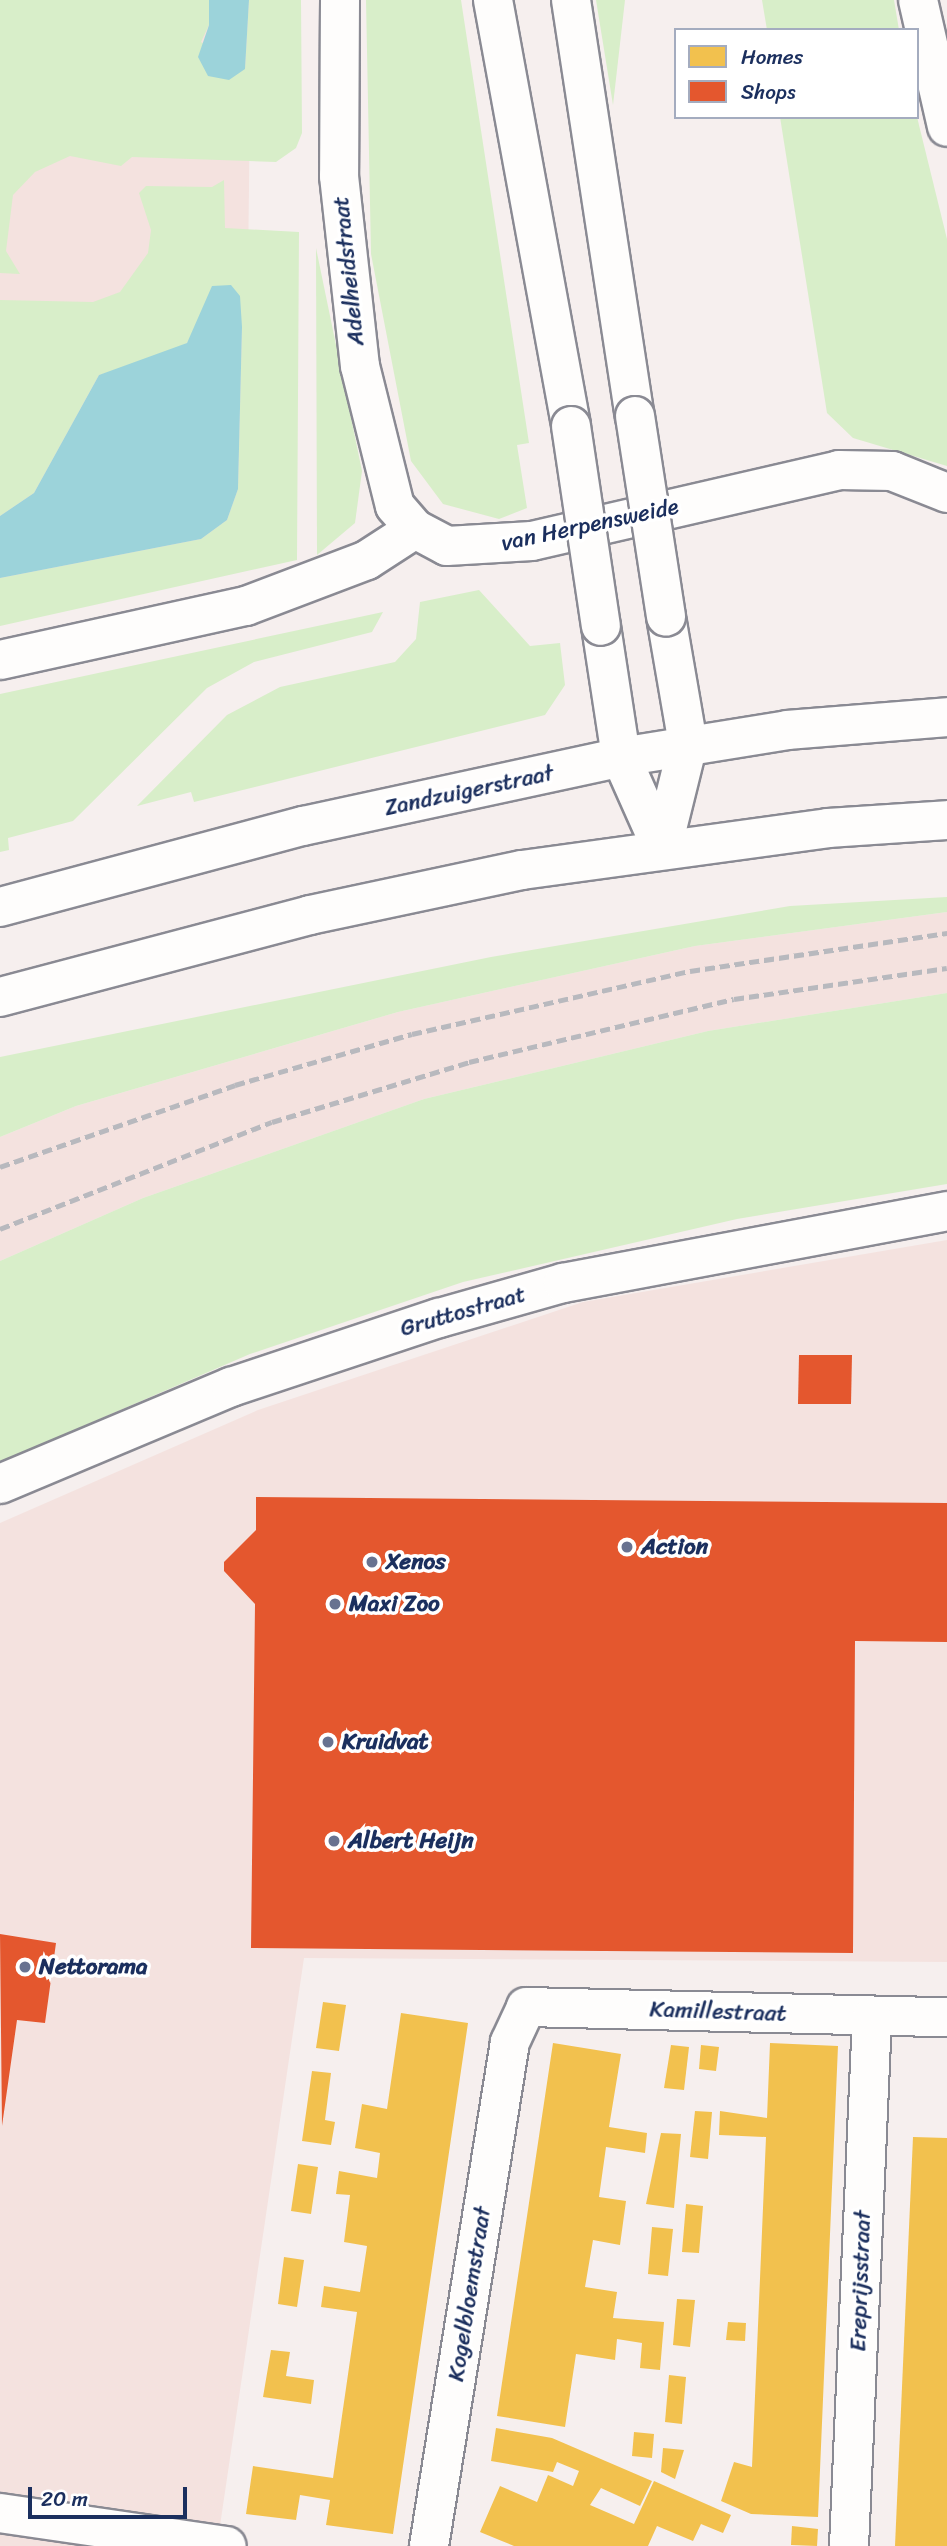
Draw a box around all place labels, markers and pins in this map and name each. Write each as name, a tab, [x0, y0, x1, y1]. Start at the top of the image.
place label: Action	[641, 1533, 708, 1561]
marker: Action	[619, 1539, 635, 1555]
place label: Xenos	[386, 1548, 446, 1576]
marker: Xenos	[364, 1554, 380, 1570]
place label: Maxi Zoo	[349, 1590, 439, 1618]
marker: Maxi Zoo	[327, 1596, 343, 1612]
place label: Kruidvat	[342, 1728, 429, 1756]
marker: Kruidvat	[320, 1734, 336, 1750]
place label: Albert Heijn	[348, 1827, 474, 1855]
marker: Albert Heijn	[326, 1833, 342, 1849]
place label: Nettorama	[39, 1953, 148, 1981]
marker: Nettorama	[17, 1959, 33, 1975]

